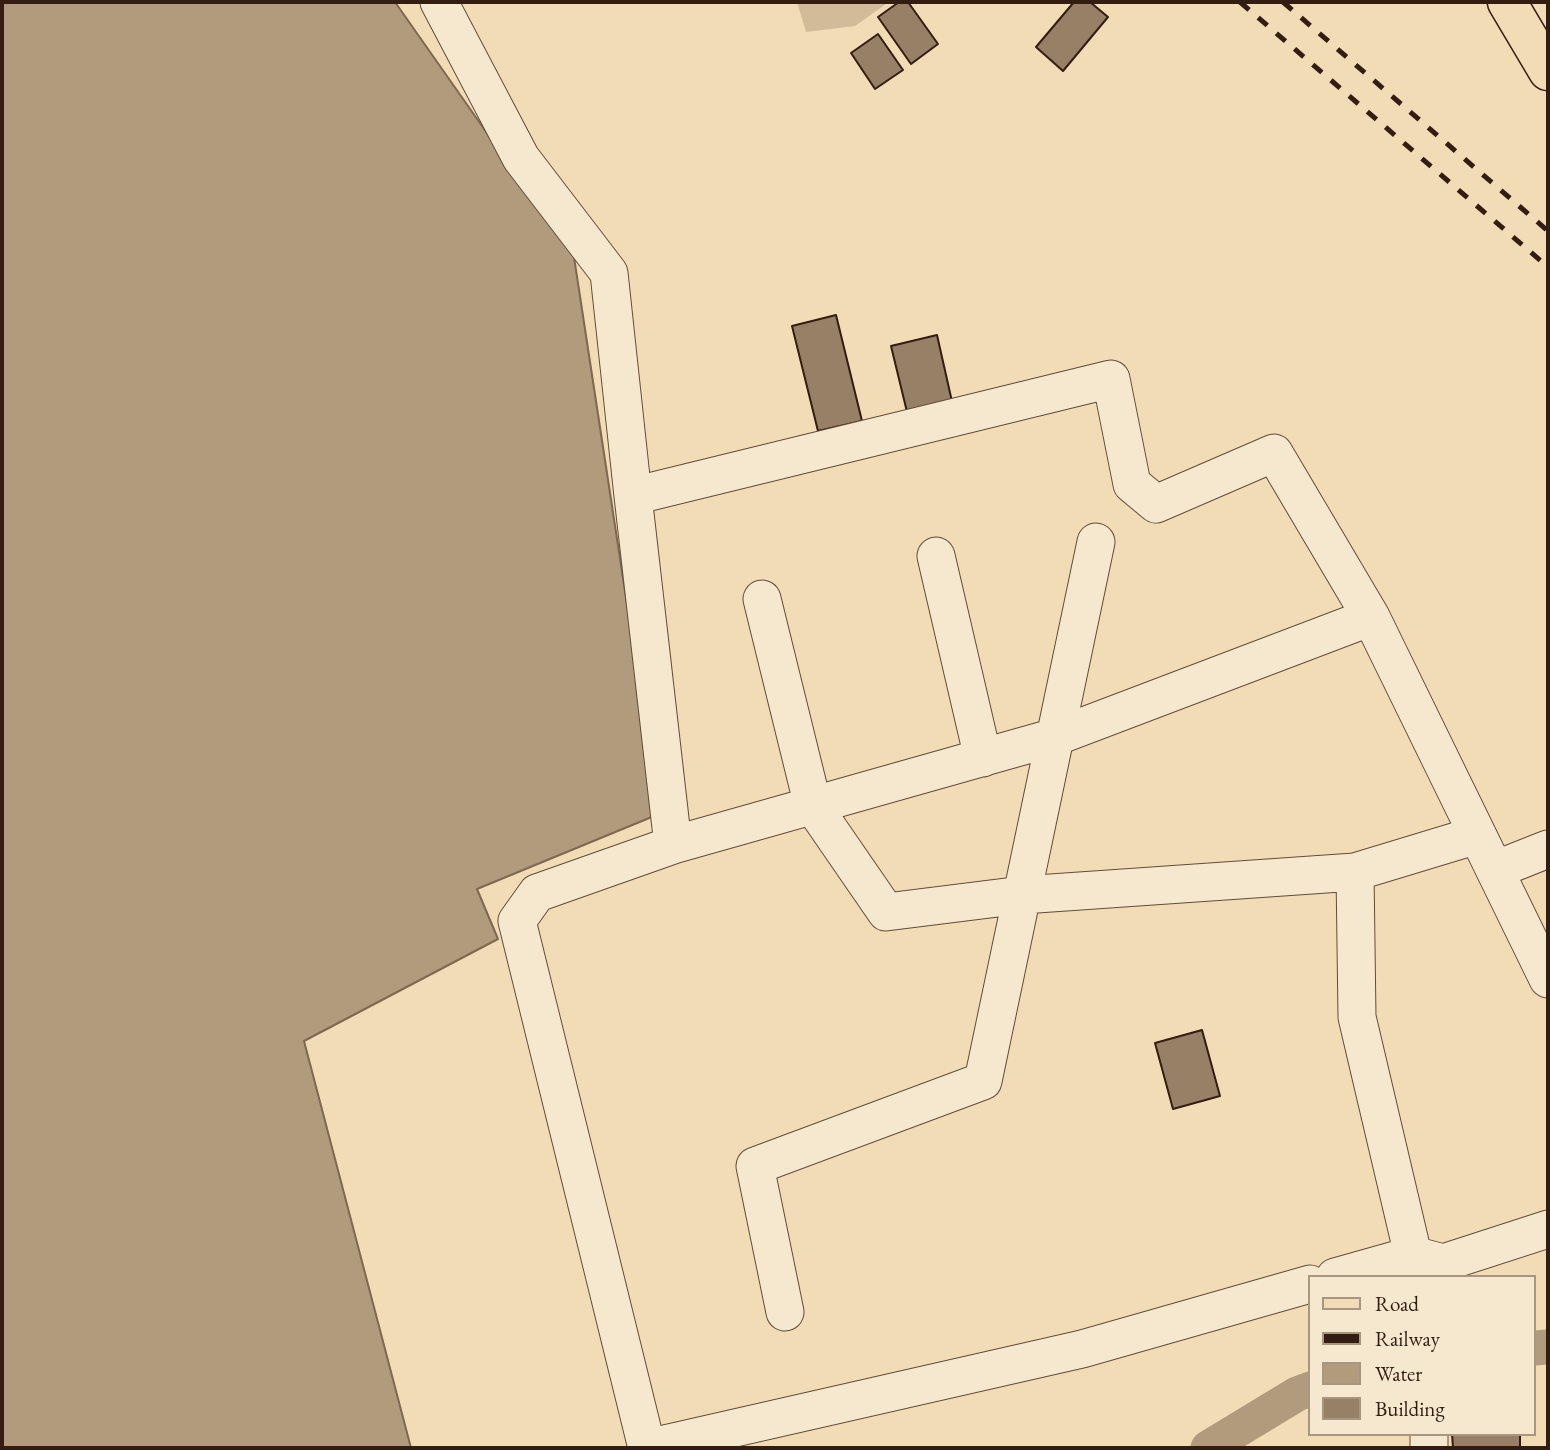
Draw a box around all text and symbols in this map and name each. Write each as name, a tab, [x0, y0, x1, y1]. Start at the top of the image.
legend	[1308, 1275, 1536, 1436]
text: Road	[1375, 1290, 1419, 1317]
text: Railway	[1375, 1325, 1440, 1352]
text: Water	[1375, 1360, 1422, 1387]
text: Building	[1375, 1395, 1445, 1422]

